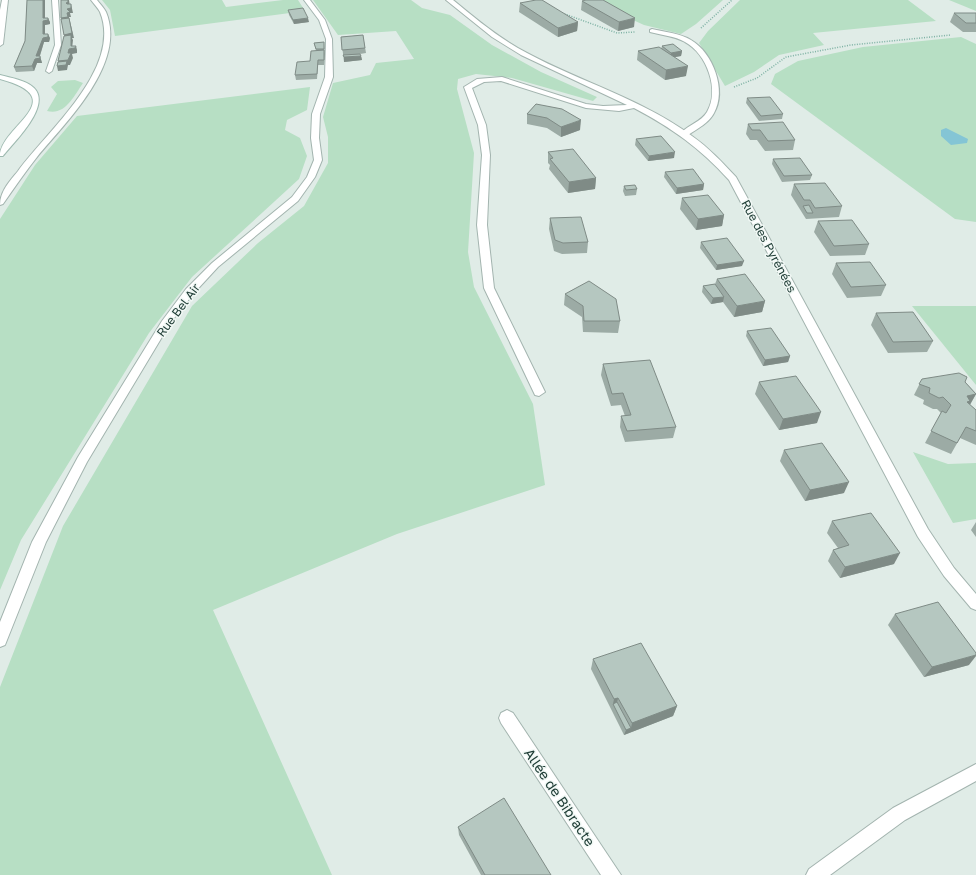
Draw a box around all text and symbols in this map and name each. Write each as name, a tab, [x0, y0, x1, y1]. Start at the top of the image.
street label: Rue des Pyrénées	[738, 197, 800, 295]
street label: Rue Bel Air	[153, 280, 203, 340]
street label: Allée de Bibracte	[521, 745, 599, 849]

